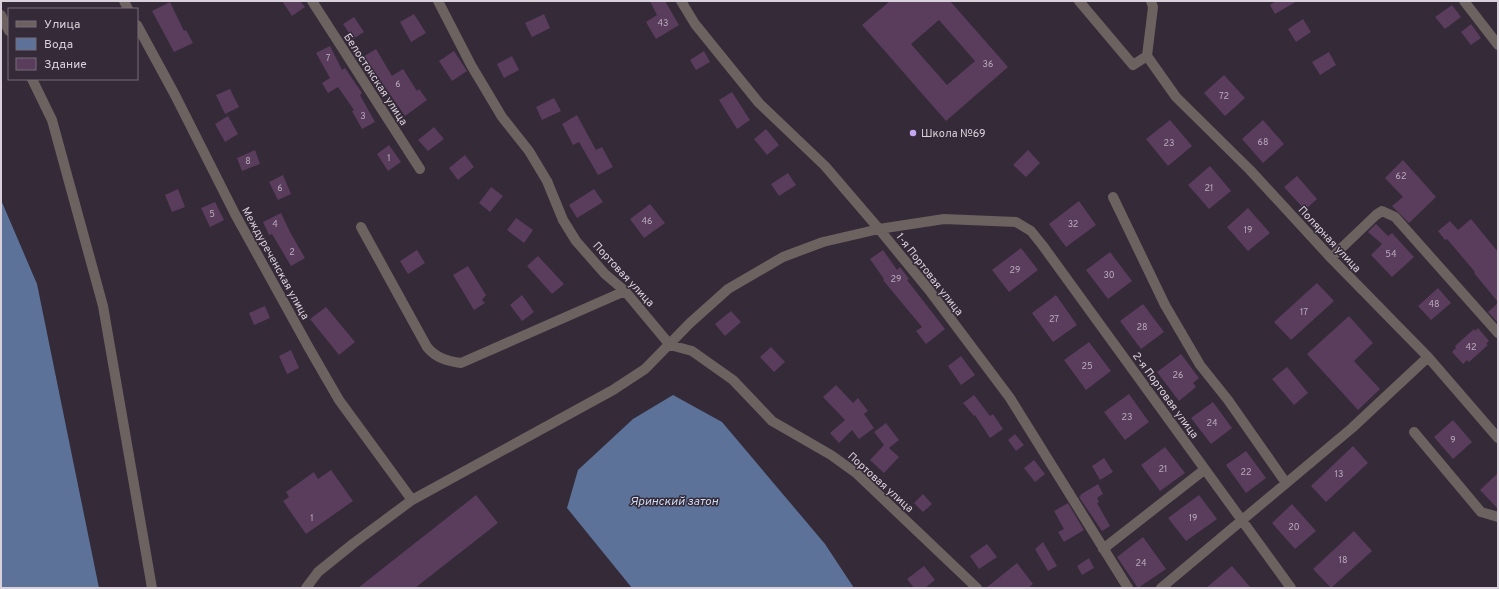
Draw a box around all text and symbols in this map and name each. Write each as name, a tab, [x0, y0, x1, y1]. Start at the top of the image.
legend	[8, 8, 138, 80]
text: Улица	[44, 17, 80, 33]
house number: 43	[657, 18, 669, 29]
street label: Белостокская улица	[340, 31, 410, 129]
text: Вода	[44, 37, 73, 53]
house number: 7	[326, 53, 331, 64]
text: Здание	[44, 57, 87, 73]
house number: 36	[983, 59, 993, 70]
house number: 6	[395, 79, 401, 90]
house number: 72	[1219, 91, 1229, 102]
house number: 3	[360, 111, 366, 122]
place label: Школа №69	[921, 127, 986, 141]
marker: Школа №69	[908, 128, 918, 138]
house number: 68	[1258, 137, 1268, 148]
house number: 23	[1164, 138, 1174, 149]
house number: 1	[387, 153, 391, 164]
house number: 8	[245, 156, 251, 167]
house number: 62	[1396, 171, 1406, 182]
house number: 6	[277, 183, 283, 194]
house number: 21	[1205, 183, 1213, 194]
street label: Полярная улица	[1295, 204, 1364, 276]
street label: Междуреченская улица	[238, 205, 312, 322]
house number: 5	[209, 209, 215, 220]
house number: 46	[642, 216, 652, 227]
house number: 4	[272, 219, 278, 230]
house number: 32	[1068, 219, 1078, 230]
house number: 19	[1244, 225, 1252, 236]
street label: 1-я Портовая улица	[893, 230, 966, 319]
street label: Портовая улица	[590, 239, 657, 310]
house number: 2	[289, 247, 295, 258]
house number: 54	[1385, 249, 1397, 260]
house number: 29	[1010, 265, 1020, 276]
house number: 30	[1103, 270, 1115, 281]
house number: 29	[891, 274, 901, 285]
house number: 48	[1428, 299, 1440, 310]
house number: 17	[1300, 307, 1308, 318]
house number: 27	[1049, 314, 1059, 325]
house number: 28	[1136, 322, 1148, 333]
house number: 42	[1465, 342, 1477, 353]
street label: 2-я Портовая улица	[1129, 350, 1201, 442]
house number: 25	[1081, 361, 1093, 372]
house number: 26	[1173, 370, 1183, 381]
house number: 23	[1122, 412, 1132, 423]
house number: 24	[1206, 418, 1218, 429]
house number: 9	[1450, 435, 1456, 446]
street label: Портовая улица	[845, 450, 916, 516]
house number: 21	[1159, 464, 1167, 475]
house number: 22	[1240, 467, 1252, 478]
house number: 13	[1335, 469, 1343, 480]
water label: Яринский затон	[630, 494, 719, 510]
house number: 1	[310, 513, 314, 524]
house number: 19	[1189, 513, 1197, 524]
house number: 20	[1288, 522, 1300, 533]
house number: 18	[1339, 555, 1347, 566]
house number: 24	[1135, 558, 1147, 569]

